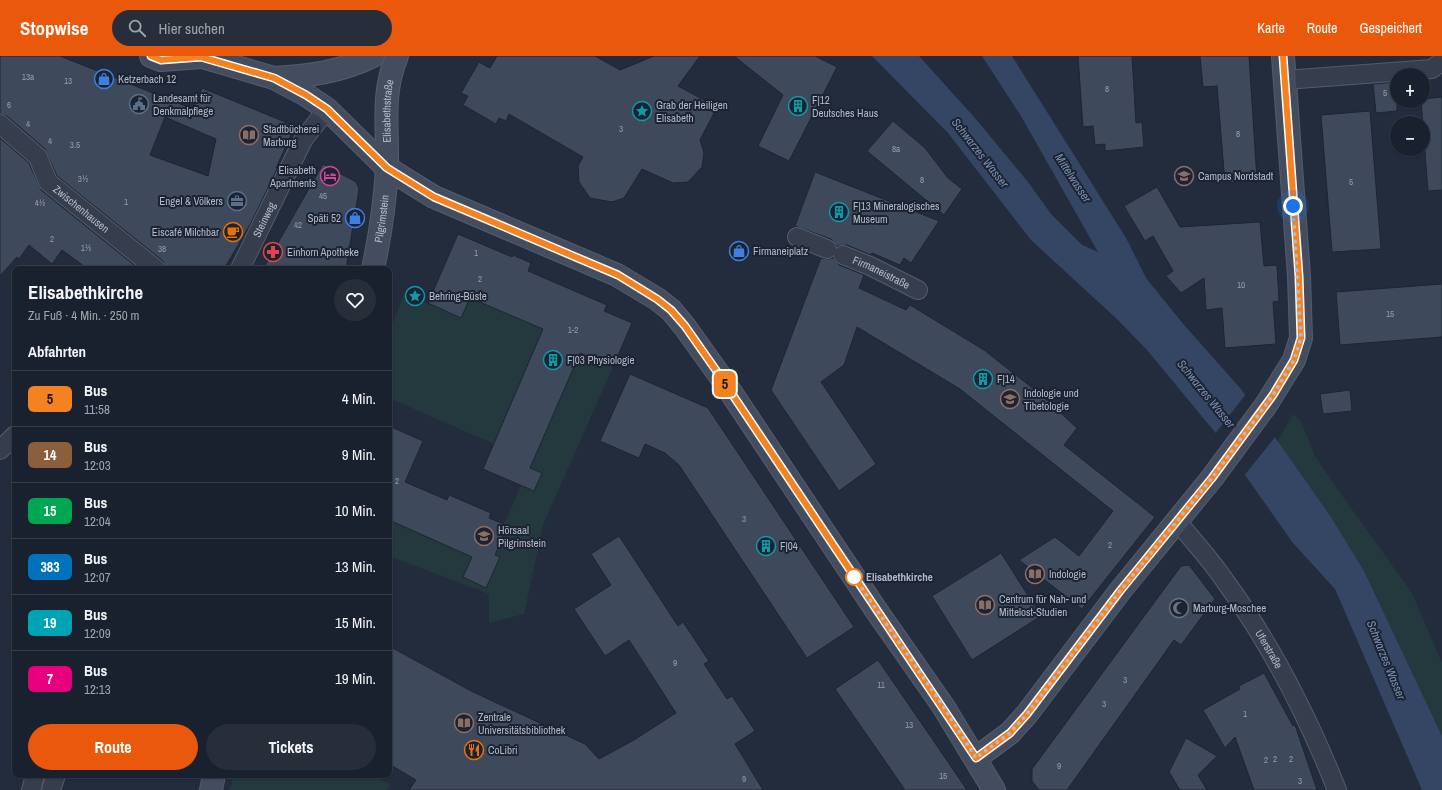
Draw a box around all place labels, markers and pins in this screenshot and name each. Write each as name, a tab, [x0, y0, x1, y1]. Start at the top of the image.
shop icon: Ketzerbach 12	[93, 68, 115, 90]
place label: Ketzerbach 12	[118, 72, 176, 86]
place label: Landesamt für Denkmalpflege	[153, 91, 213, 118]
public building icon: Landesamt für Denkmalpflege	[128, 93, 150, 115]
place label: F|12 Deutsches Haus	[812, 93, 879, 120]
building icon: F|12 Deutsches Haus	[787, 95, 809, 117]
place label: Grab der Heiligen Elisabeth	[656, 98, 728, 125]
place icon: Grab der Heiligen Elisabeth	[631, 100, 653, 122]
place label: Stadtbücherei Marburg	[263, 122, 319, 149]
library icon: Stadtbücherei Marburg	[238, 124, 260, 146]
place label: Elisabeth Apartments	[269, 163, 316, 190]
hotel icon: Elisabeth Apartments	[319, 165, 341, 187]
school or university icon: Campus Nordstadt	[1173, 165, 1195, 187]
place label: Campus Nordstadt	[1198, 169, 1274, 183]
office icon: Engel & Völkers	[226, 190, 248, 212]
place label: Engel & Völkers	[159, 194, 223, 208]
place label: F|13 Mineralogisches Museum	[853, 199, 940, 226]
building icon: F|13 Mineralogisches Museum	[828, 201, 850, 223]
shop icon: Späti 52	[344, 207, 366, 229]
place label: Späti 52	[307, 211, 341, 225]
cafe icon: Eiscafé Milchbar	[222, 221, 244, 243]
place label: Eiscafé Milchbar	[152, 225, 219, 239]
shop icon: Firmaneiplatz	[728, 240, 750, 262]
pharmacy icon: Einhorn Apotheke	[262, 241, 284, 263]
place label: Firmaneiplatz	[753, 244, 809, 258]
place label: Einhorn Apotheke	[287, 245, 359, 259]
place icon: Behring-Büste	[404, 285, 426, 307]
place label: Behring-Büste	[429, 289, 487, 303]
building icon: F|03 Physiologie	[542, 349, 564, 371]
place label: F|03 Physiologie	[567, 353, 635, 367]
building icon: F|14	[972, 368, 994, 390]
place label: F|14	[997, 372, 1015, 386]
place label: Indologie und Tibetologie	[1024, 386, 1079, 413]
school or university icon: Indologie und Tibetologie	[999, 388, 1021, 410]
place label: Hörsaal Pilgrimstein	[498, 523, 546, 550]
school or university icon: Hörsaal Pilgrimstein	[473, 525, 495, 547]
building icon: F|04	[755, 535, 777, 557]
place label: F|04	[780, 539, 798, 553]
library icon: Indologie	[1024, 563, 1046, 585]
place label: Indologie	[1049, 567, 1086, 581]
marker: Elisabethkirche	[845, 568, 863, 586]
place label: Elisabethkirche	[866, 570, 933, 584]
place label: Centrum für Nah- und Mittelost-Studien	[999, 592, 1086, 619]
library icon: Centrum für Nah- und Mittelost-Studien	[974, 594, 996, 616]
mosque icon: Marburg-Moschee	[1168, 597, 1190, 619]
place label: Marburg-Moschee	[1193, 601, 1266, 615]
place label: Zentrale Universitätsbibliothek	[478, 710, 566, 737]
library icon: Zentrale Universitätsbibliothek	[453, 712, 475, 734]
restaurant icon: CoLibri	[463, 739, 485, 761]
place label: CoLibri	[488, 743, 518, 757]

